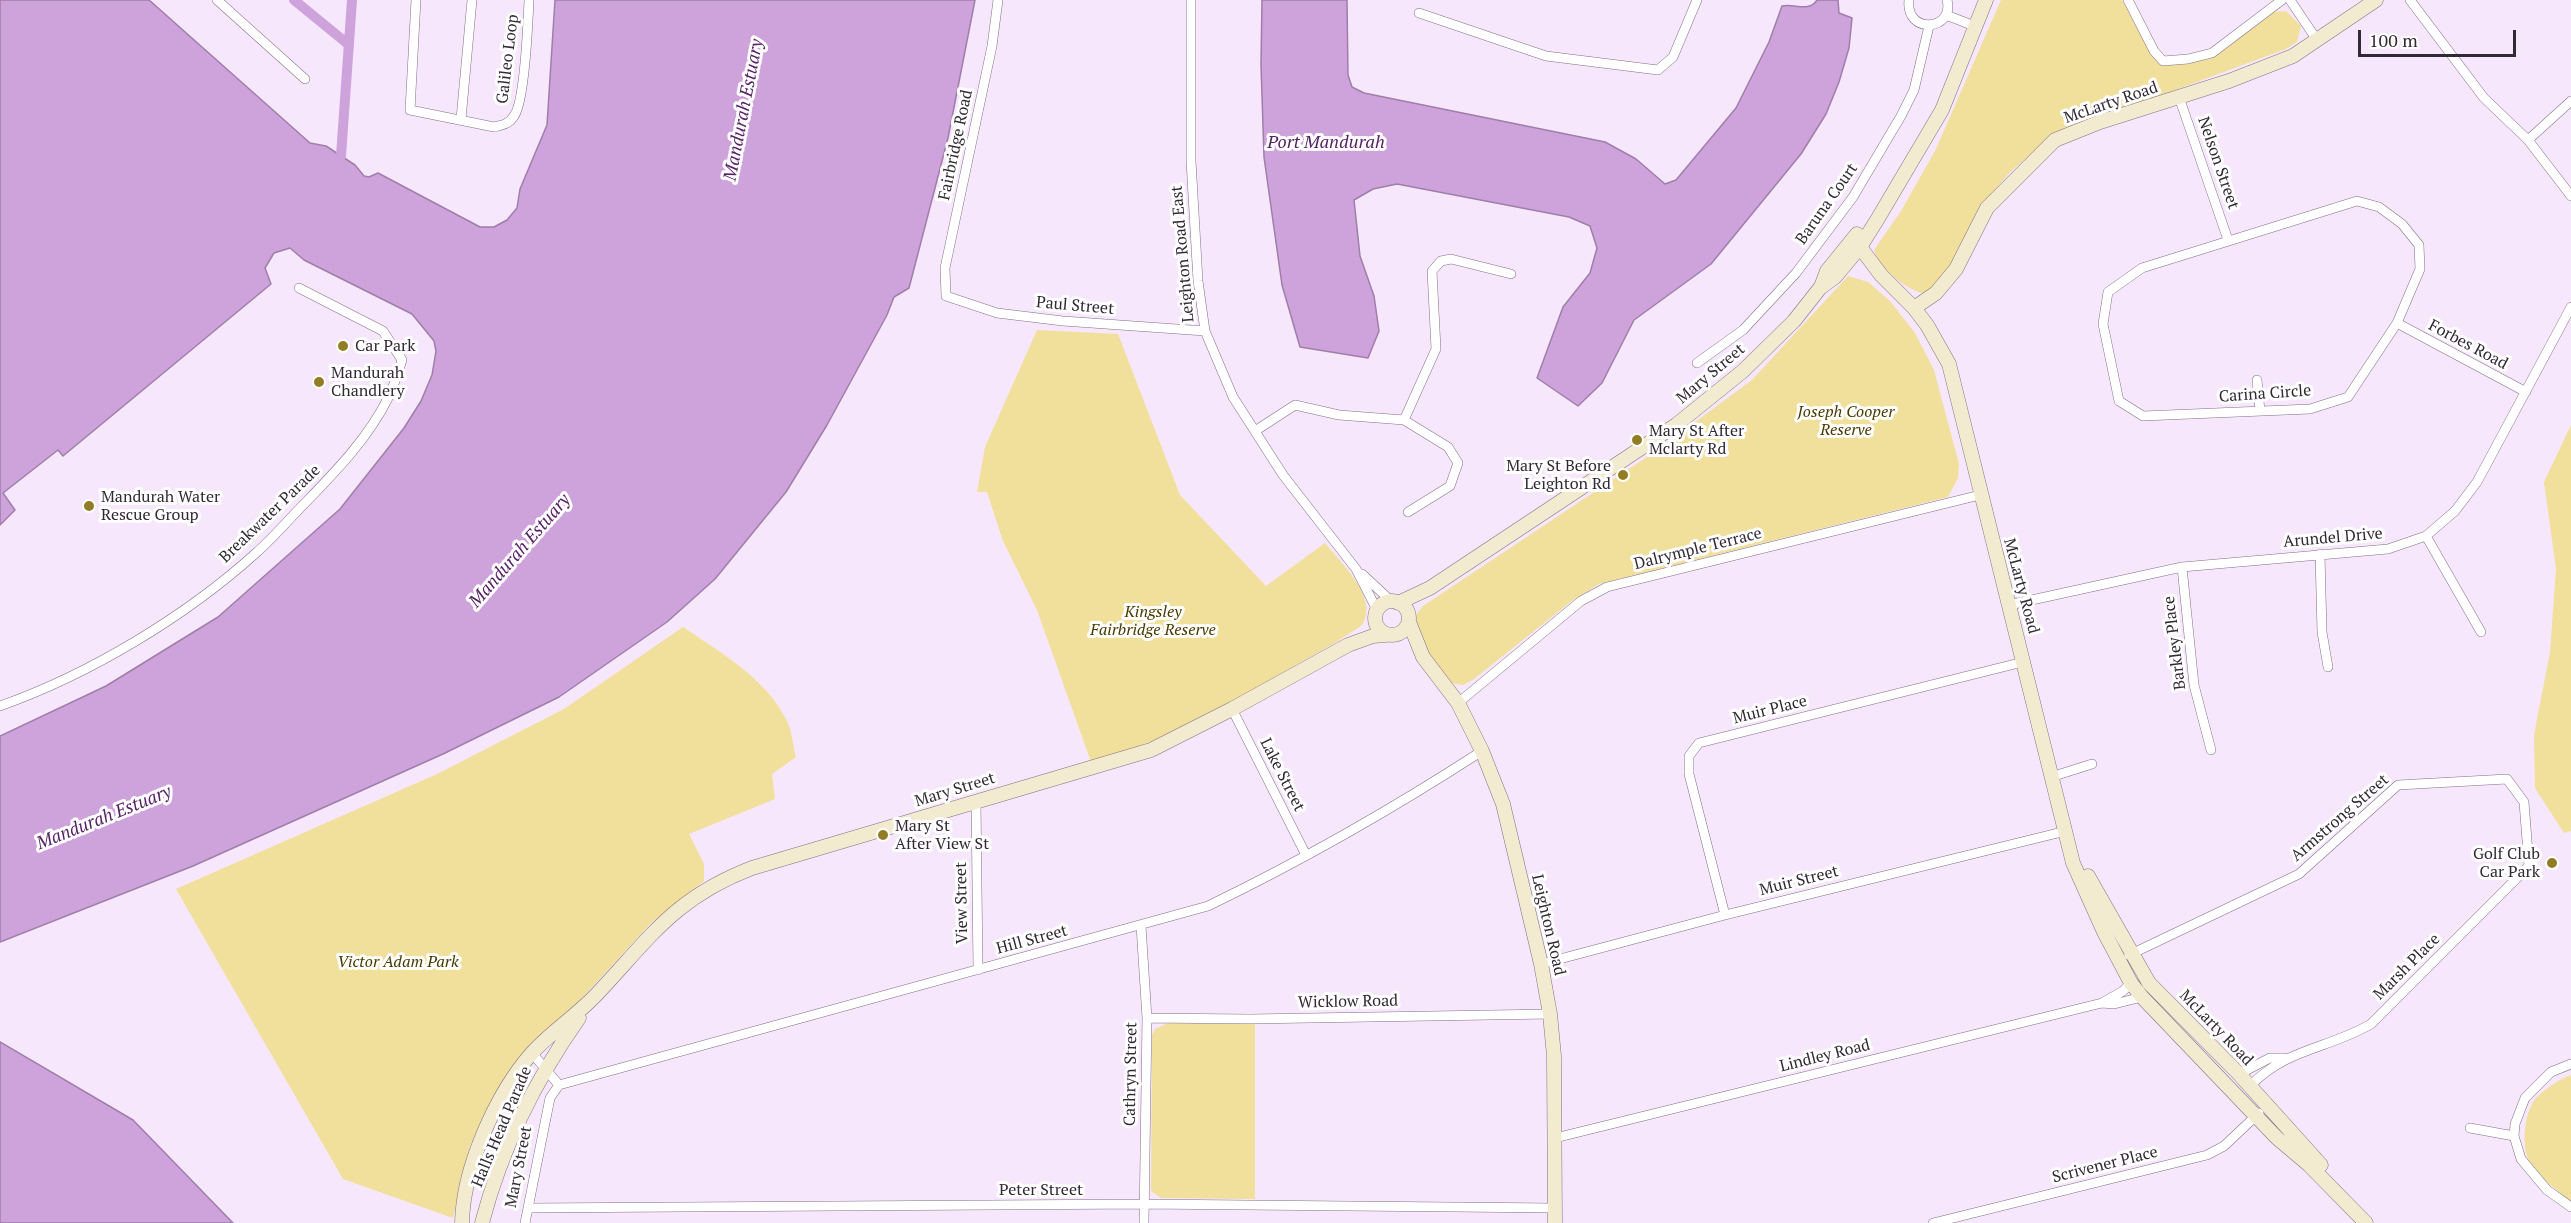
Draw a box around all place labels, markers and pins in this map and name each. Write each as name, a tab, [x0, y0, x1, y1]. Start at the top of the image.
place label: Car Park	[355, 336, 415, 356]
marker: Car Park	[336, 339, 350, 353]
place label: Mandurah Chandlery	[331, 363, 405, 401]
marker: Mandurah Chandlery	[312, 375, 326, 389]
place label: Mary St After Mclarty Rd	[1649, 421, 1744, 459]
marker: Mary St After Mclarty Rd	[1630, 433, 1644, 447]
place label: Mary St Before Leighton Rd	[1506, 456, 1611, 494]
marker: Mary St Before Leighton Rd	[1616, 468, 1630, 482]
place label: Mandurah Water Rescue Group	[101, 487, 220, 525]
marker: Mandurah Water Rescue Group	[82, 499, 96, 513]
place label: Mary St After View St	[895, 816, 989, 854]
marker: Mary St After View St	[876, 828, 890, 842]
place label: Golf Club Car Park	[2473, 844, 2540, 882]
marker: Golf Club Car Park	[2545, 856, 2559, 870]

